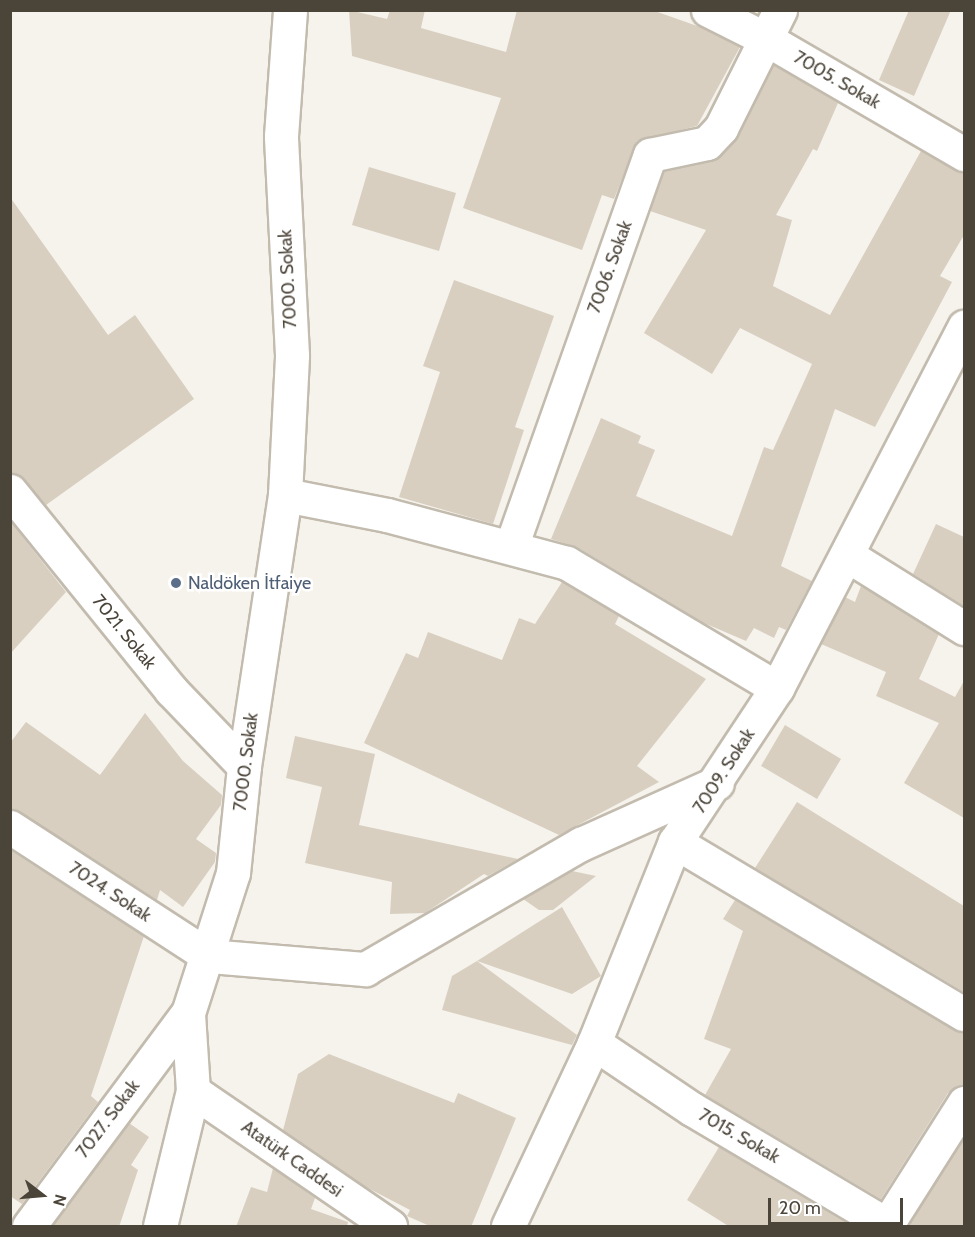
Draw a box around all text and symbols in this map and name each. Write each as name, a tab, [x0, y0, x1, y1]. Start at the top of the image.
street label: 7005. Sokak	[790, 46, 884, 114]
street label: 7006. Sokak	[583, 218, 637, 316]
street label: 7000. Sokak	[275, 229, 301, 329]
place label: Naldöken İtfaiye	[188, 572, 311, 594]
marker: Naldöken İtfaiye	[169, 576, 183, 590]
street label: 7021. Sokak	[87, 590, 161, 674]
street label: 7000. Sokak	[229, 711, 263, 813]
street label: 7009. Sokak	[689, 725, 759, 817]
street label: 7024. Sokak	[65, 857, 155, 927]
street label: 7027. Sokak	[72, 1076, 144, 1162]
street label: 7015. Sokak	[695, 1104, 783, 1168]
street label: Atatürk Caddesi	[237, 1116, 347, 1202]
north arrow	[12, 1165, 72, 1225]
scale bar	[771, 1186, 906, 1224]
text: N	[49, 1192, 70, 1208]
text: 20 m	[779, 1197, 821, 1219]

